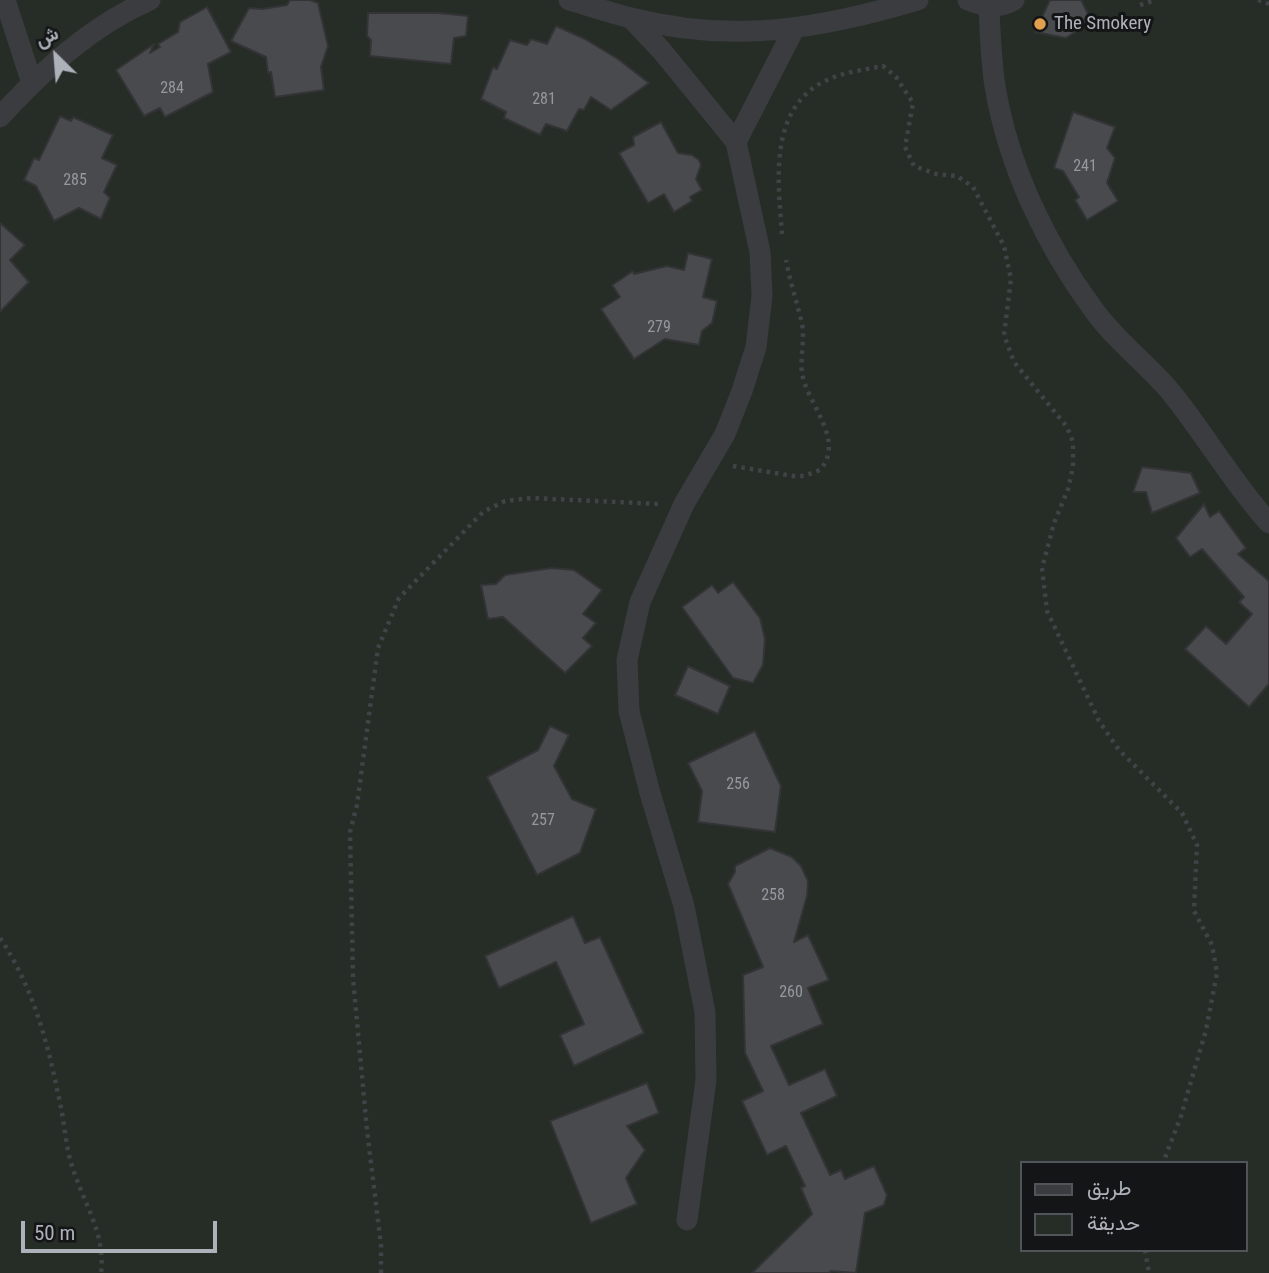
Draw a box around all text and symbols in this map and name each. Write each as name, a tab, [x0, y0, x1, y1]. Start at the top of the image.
place label: The Smokery	[1054, 13, 1151, 35]
marker: The Smokery	[1032, 16, 1048, 32]
north arrow	[21, 21, 91, 91]
text: ش	[32, 21, 62, 52]
house number: 284	[160, 79, 184, 99]
house number: 281	[532, 90, 556, 110]
house number: 241	[1073, 157, 1097, 177]
house number: 285	[63, 171, 87, 191]
house number: 279	[647, 318, 671, 338]
house number: 256	[726, 775, 750, 795]
house number: 257	[531, 811, 555, 831]
house number: 258	[761, 886, 785, 906]
house number: 260	[779, 983, 803, 1003]
legend	[1020, 1161, 1248, 1252]
text: طريق	[1087, 1176, 1132, 1200]
scale bar	[24, 1206, 220, 1250]
text: حديقة	[1087, 1211, 1140, 1235]
text: 50 m	[34, 1221, 75, 1245]

